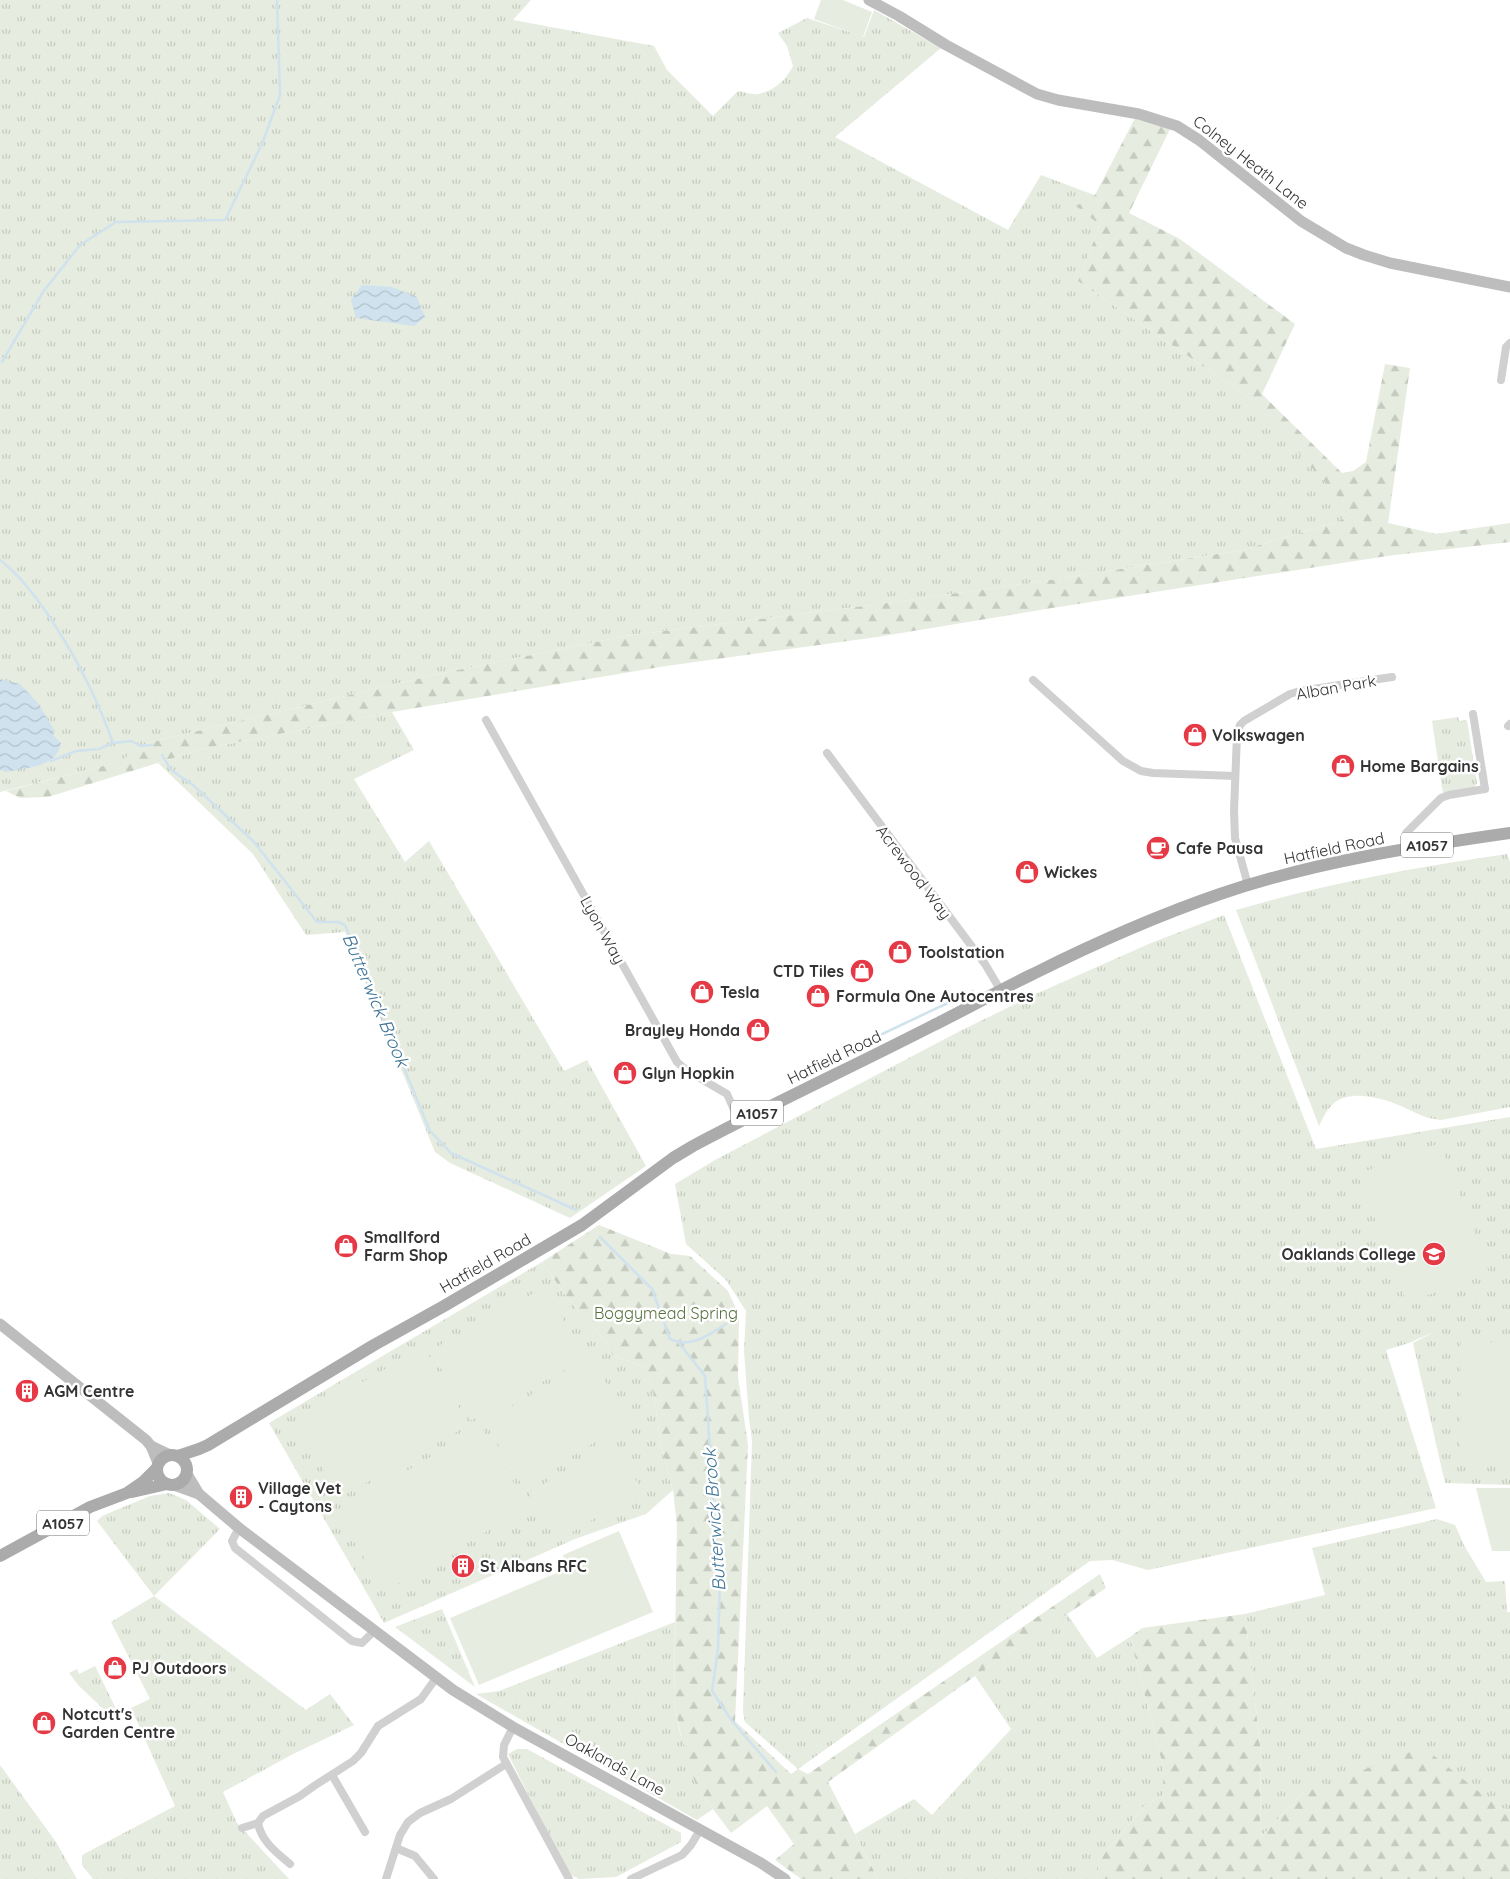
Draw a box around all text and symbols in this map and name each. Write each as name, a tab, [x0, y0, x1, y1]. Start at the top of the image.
street label: Colney Heath Lane	[1189, 111, 1313, 213]
street label: Alban Park	[1294, 670, 1378, 704]
shop icon: Volkswagen	[1182, 722, 1208, 748]
place label: Volkswagen	[1212, 725, 1305, 745]
shop icon: Home Bargains	[1330, 753, 1356, 779]
place label: Home Bargains	[1360, 756, 1479, 776]
street label: Acrewood Way	[872, 821, 956, 923]
street label: Hatfield Road	[1282, 828, 1386, 868]
road number: A1057	[1401, 832, 1453, 858]
cafe icon: Cafe Pausa	[1145, 835, 1171, 861]
place label: Cafe Pausa	[1176, 838, 1263, 858]
shop icon: Wickes	[1014, 859, 1040, 885]
place label: Wickes	[1044, 862, 1097, 882]
street label: Lyon Way	[576, 893, 630, 967]
water label: Butterwick Brook	[337, 930, 415, 1072]
shop icon: Toolstation	[887, 939, 913, 965]
place label: Toolstation	[918, 942, 1005, 962]
shop icon: CTD Tiles	[849, 958, 875, 984]
place label: CTD Tiles	[773, 961, 844, 981]
shop icon: Tesla	[689, 979, 715, 1005]
place label: Tesla	[720, 982, 760, 1002]
shop icon: Formula One Autocentres	[805, 983, 831, 1009]
place label: Formula One Autocentres	[836, 986, 1034, 1006]
shop icon: Brayley Honda	[745, 1017, 771, 1043]
place label: Brayley Honda	[625, 1020, 740, 1040]
street label: Hatfield Road	[784, 1026, 884, 1088]
shop icon: Glyn Hopkin	[612, 1060, 638, 1086]
place label: Glyn Hopkin	[642, 1063, 735, 1083]
road number: A1057	[731, 1100, 783, 1126]
place label: Smallford Farm Shop	[364, 1227, 448, 1265]
street label: Hatfield Road	[436, 1229, 534, 1297]
shop icon: Smallford Farm Shop	[333, 1233, 359, 1259]
school or university icon: Oaklands College	[1421, 1241, 1447, 1267]
place label: Oaklands College	[1281, 1244, 1416, 1264]
park label: Boggymead Spring	[594, 1303, 738, 1323]
building icon: AGM Centre	[14, 1378, 40, 1404]
place label: AGM Centre	[44, 1381, 134, 1401]
water label: Butterwick Brook	[697, 1447, 730, 1592]
place label: Village Vet - Caytons	[258, 1478, 342, 1516]
building icon: Village Vet - Caytons	[228, 1484, 254, 1510]
road number: A1057	[37, 1510, 89, 1536]
building icon: St Albans RFC	[450, 1553, 476, 1579]
place label: St Albans RFC	[480, 1556, 587, 1576]
shop icon: PJ Outdoors	[102, 1655, 128, 1681]
place label: PJ Outdoors	[132, 1658, 227, 1678]
place label: Notcutt's Garden Centre	[62, 1704, 175, 1742]
shop icon: Notcutt's Garden Centre	[31, 1710, 57, 1736]
street label: Oaklands Lane	[562, 1728, 668, 1800]

